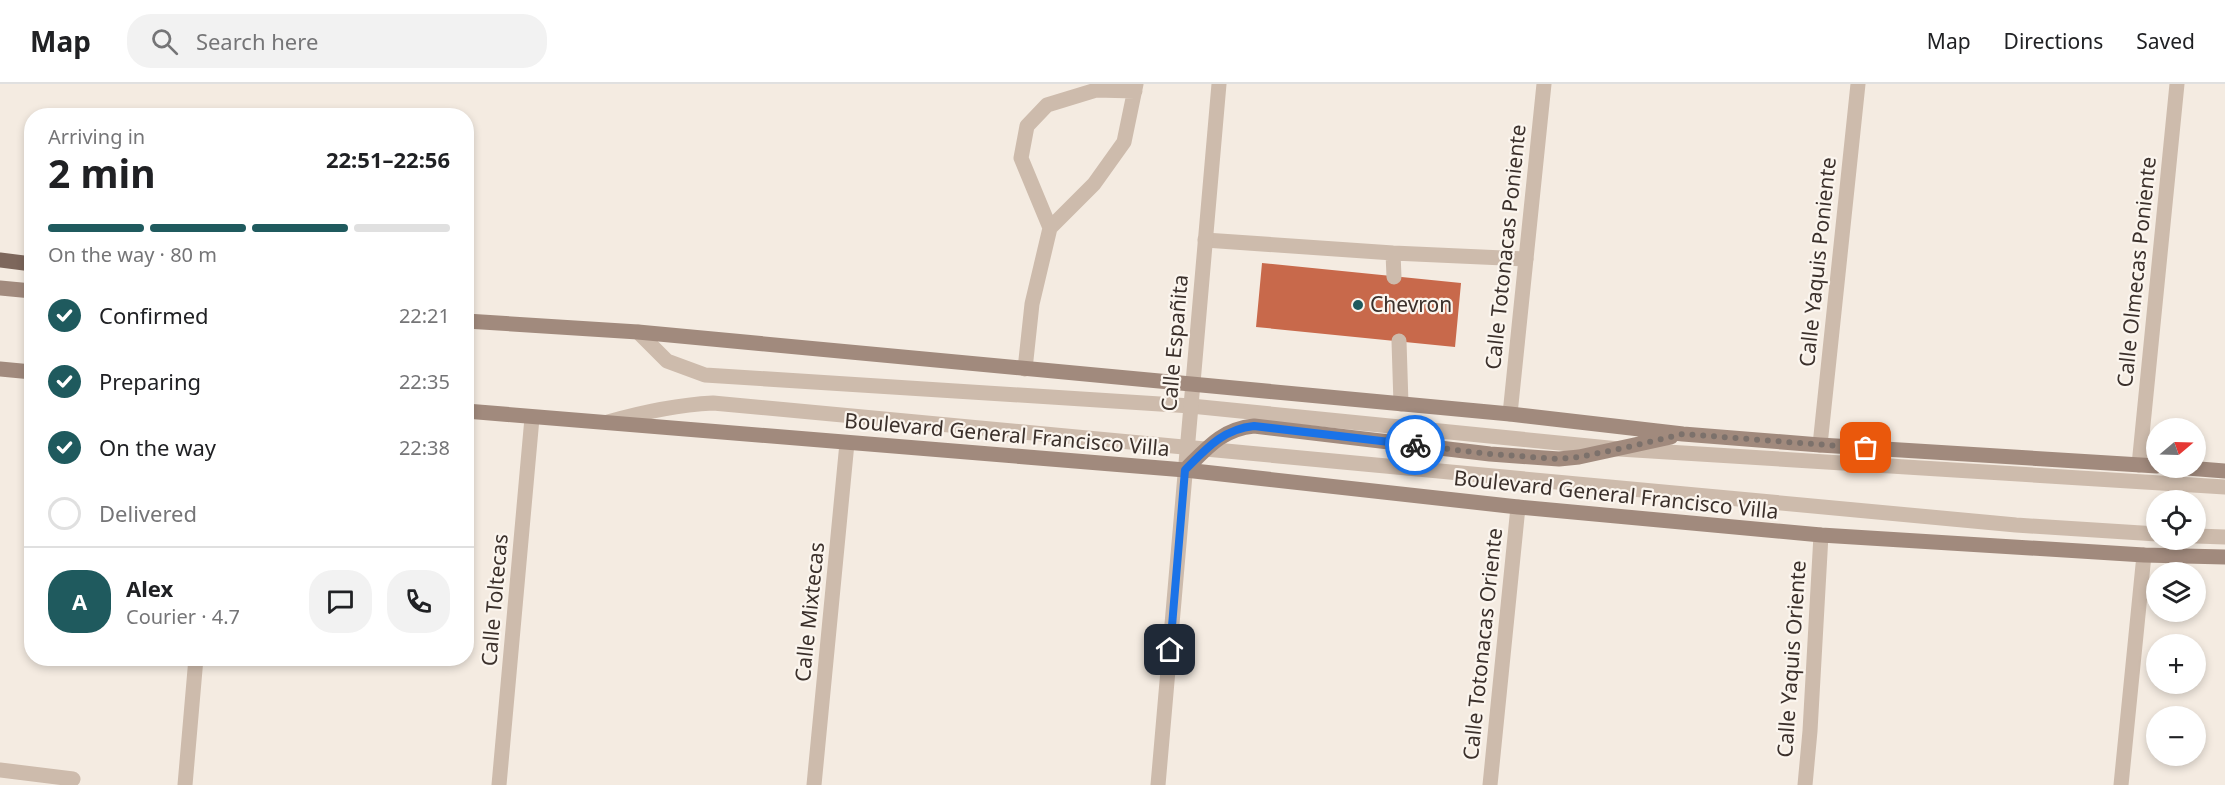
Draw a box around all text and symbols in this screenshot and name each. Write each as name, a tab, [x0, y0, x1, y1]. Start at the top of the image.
search box	[127, 14, 547, 68]
text: Map	[30, 22, 91, 60]
icon: search	[148, 25, 181, 58]
text: Search here	[196, 26, 318, 56]
text: Map	[1927, 27, 1971, 55]
text: Directions	[2004, 27, 2103, 55]
text: Saved	[2136, 27, 2195, 55]
text: Arriving in	[48, 123, 145, 150]
street label: Calle Totonacas Poniente	[1478, 123, 1532, 371]
text: 22:51–22:56	[326, 144, 450, 174]
text: 2 min	[48, 146, 155, 199]
street label: Calle Olmecas Poniente	[2110, 155, 2162, 389]
street label: Calle Yaquis Poniente	[1792, 156, 1842, 368]
text: On the way · 80 m	[48, 241, 217, 268]
street label: Calle Españita	[1154, 273, 1194, 413]
place label: Chevron	[1370, 290, 1452, 318]
marker: Chevron	[1351, 298, 1365, 312]
icon: check	[48, 299, 81, 332]
text: Confirmed	[99, 300, 209, 330]
text: 22:21	[399, 302, 450, 329]
icon: check	[48, 365, 81, 398]
text: Preparing	[99, 366, 201, 396]
text: 22:35	[399, 368, 450, 395]
street label: Boulevard General Francisco Villa	[843, 406, 1171, 462]
courier	[1385, 415, 1445, 475]
north arrow	[2146, 418, 2206, 478]
map controls	[2146, 418, 2206, 766]
pin	[1840, 422, 1891, 473]
icon: bike	[1399, 429, 1432, 462]
icon: check	[48, 431, 81, 464]
icon: bag	[1849, 431, 1882, 464]
text: On the way	[99, 432, 216, 462]
text: 22:38	[399, 434, 450, 461]
street label: Boulevard General Francisco Villa	[1452, 463, 1780, 525]
button: locate	[2146, 490, 2206, 550]
text: Delivered	[99, 498, 197, 528]
street label: Calle Totonacas Oriente	[1456, 526, 1508, 761]
street label: Calle Toltecas	[474, 533, 514, 667]
street label: Calle Mixtecas	[788, 541, 830, 683]
street label: Calle Yaquis Oriente	[1770, 559, 1812, 758]
button: layers	[2146, 562, 2206, 622]
button: chat	[309, 570, 372, 633]
button: phone	[387, 570, 450, 633]
text: Alex	[126, 573, 173, 603]
text: A	[72, 586, 87, 616]
text: Courier · 4.7	[126, 603, 240, 630]
pin	[1144, 624, 1195, 675]
icon: home	[1153, 633, 1186, 666]
button: +	[2146, 634, 2206, 694]
button: −	[2146, 706, 2206, 766]

